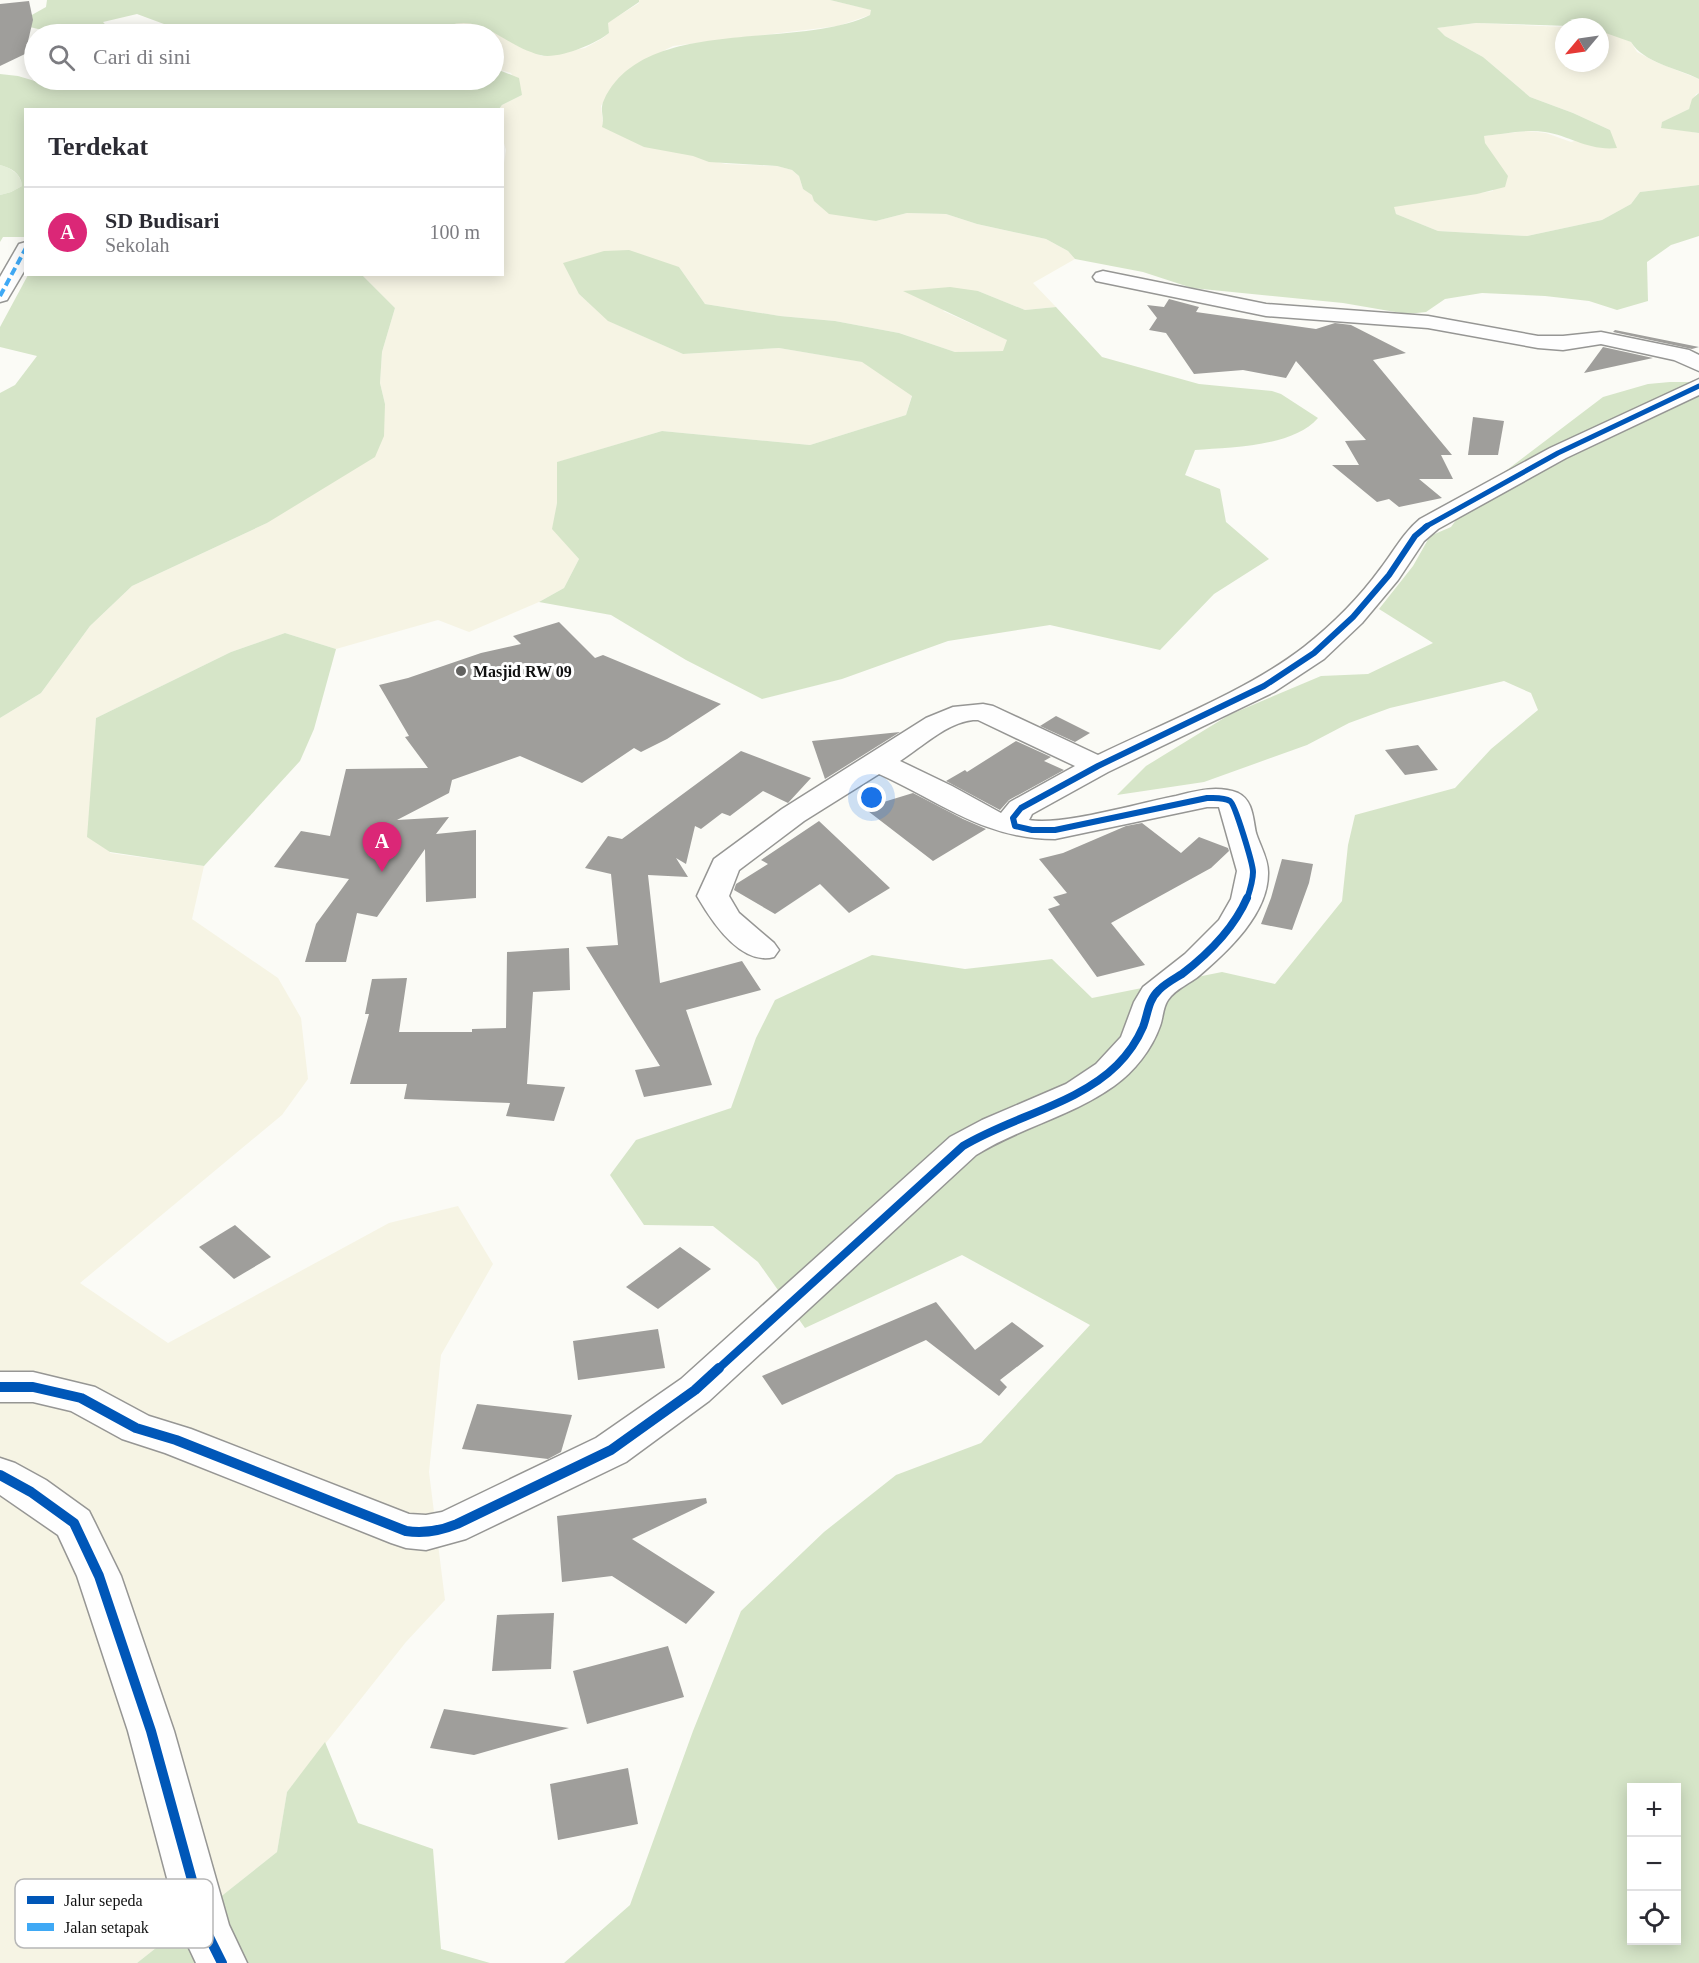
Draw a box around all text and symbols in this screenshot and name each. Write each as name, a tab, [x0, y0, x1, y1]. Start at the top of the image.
north arrow	[1555, 18, 1609, 72]
search box	[24, 24, 504, 90]
icon: search	[45, 41, 78, 74]
text: Cari di sini	[93, 44, 191, 69]
text: Terdekat	[48, 132, 148, 161]
text: SD Budisari	[105, 208, 219, 233]
text: A	[60, 221, 75, 243]
text: 100 m	[429, 221, 480, 243]
text: Sekolah	[105, 234, 169, 256]
place label: Masjid RW 09	[473, 663, 572, 681]
marker: Masjid RW 09	[454, 664, 468, 678]
your location	[857, 783, 886, 812]
pin: A	[362, 822, 401, 872]
map controls	[1627, 1783, 1681, 1945]
button: +	[1627, 1783, 1681, 1837]
button: −	[1627, 1837, 1681, 1891]
legend	[15, 1879, 213, 1948]
button: locate	[1627, 1891, 1681, 1945]
text: Jalur sepeda	[64, 1892, 143, 1910]
text: Jalan setapak	[64, 1919, 149, 1937]

